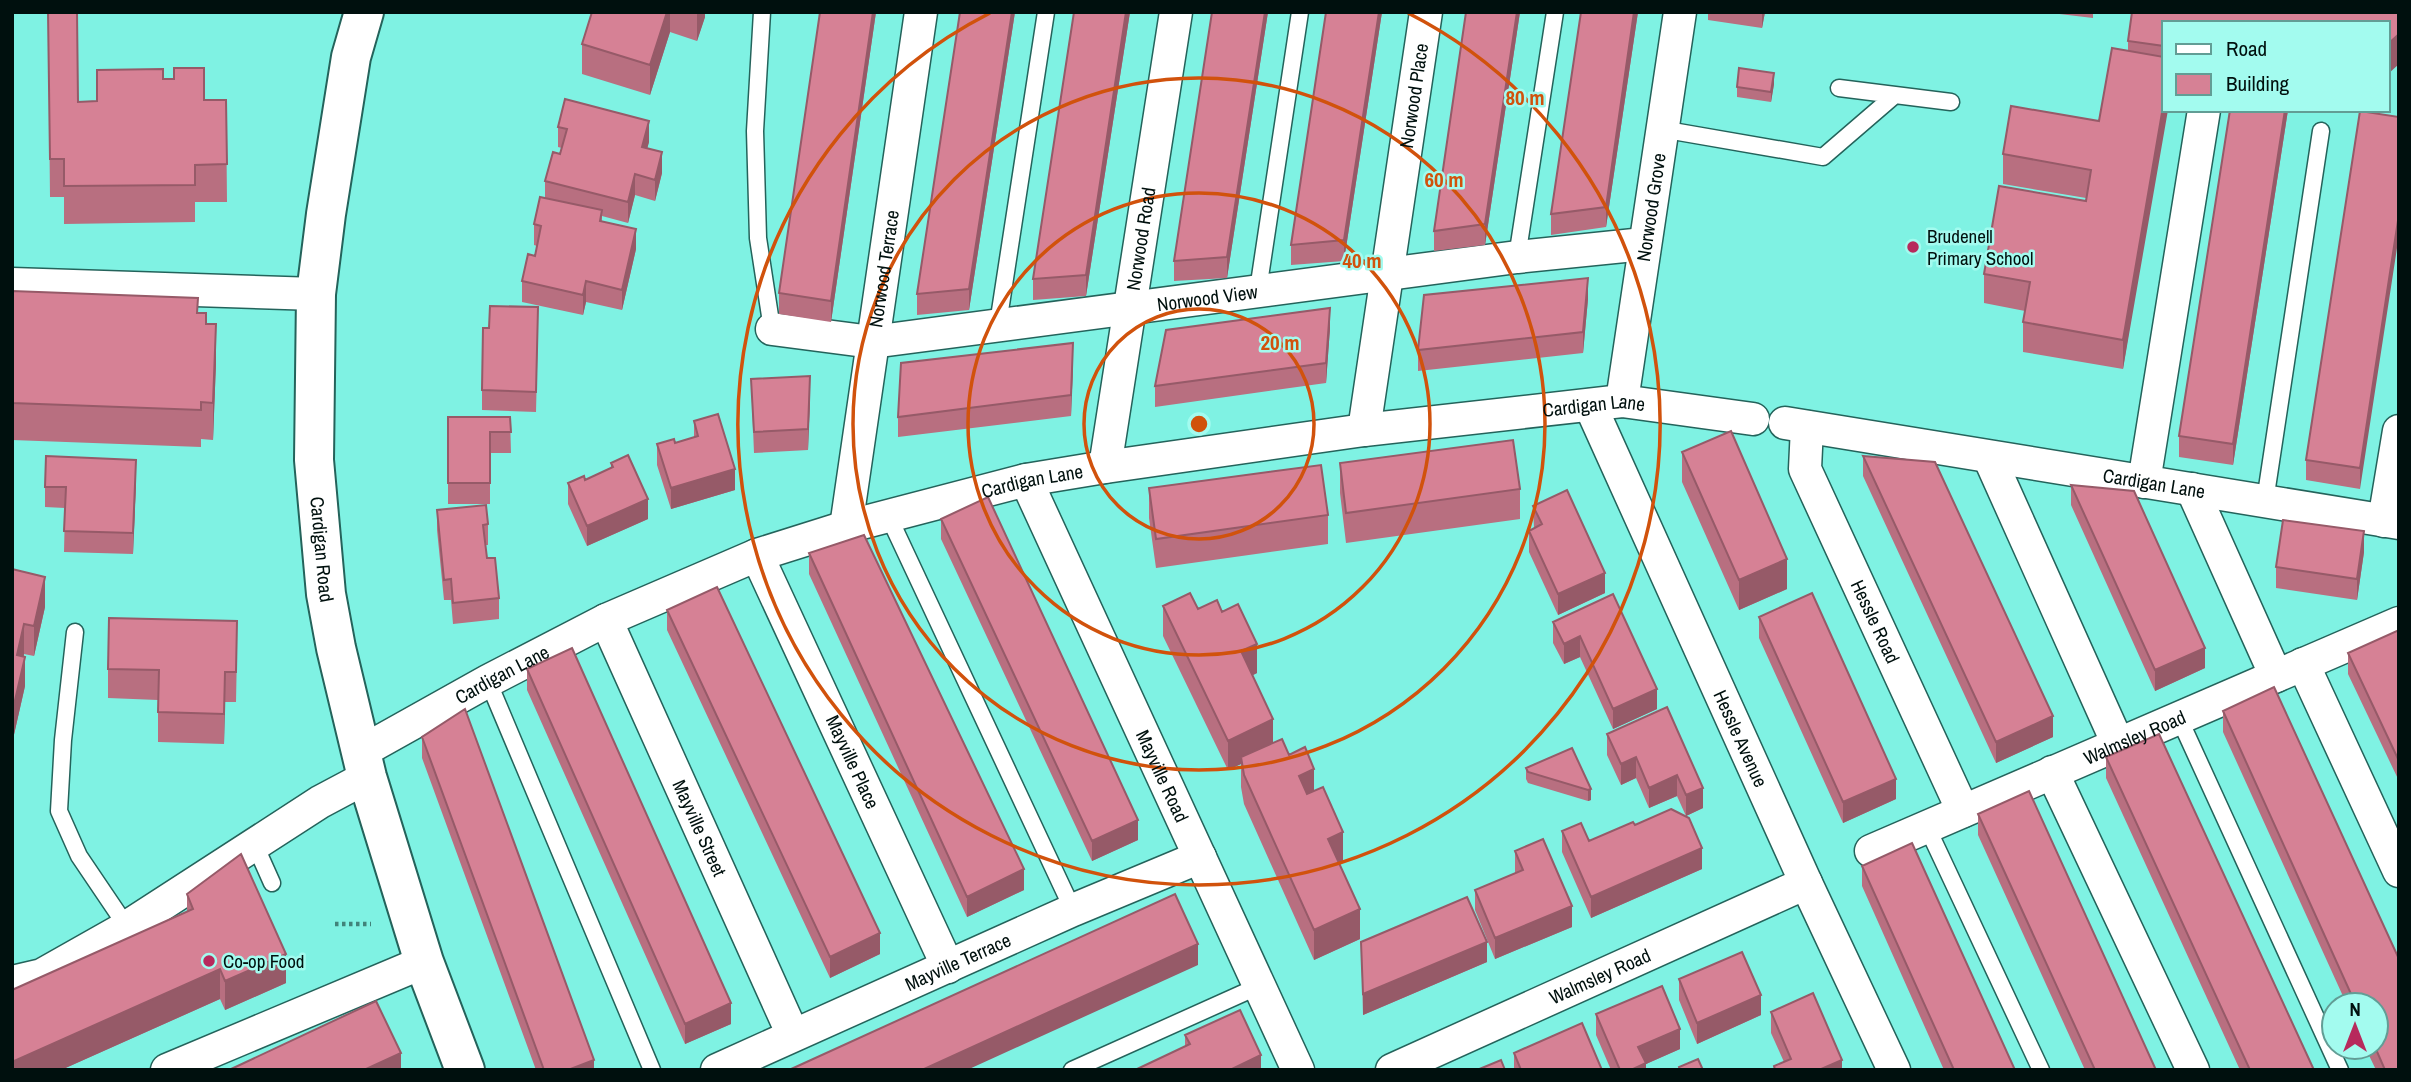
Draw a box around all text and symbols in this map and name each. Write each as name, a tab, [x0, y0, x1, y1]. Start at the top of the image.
legend	[2162, 21, 2390, 112]
text: Road	[2226, 34, 2267, 63]
street label: Norwood Place	[1393, 41, 1434, 150]
text: Building	[2226, 69, 2290, 98]
text: 80 m	[1505, 83, 1545, 112]
street label: Norwood Grove	[1630, 151, 1672, 263]
text: 60 m	[1424, 165, 1464, 194]
street label: Norwood Road	[1120, 185, 1161, 292]
street label: Norwood Terrace	[862, 208, 905, 329]
place label: Brudenell Primary School	[1927, 223, 2034, 271]
marker: Brudenell Primary School	[1905, 239, 1921, 255]
text: 40 m	[1342, 246, 1382, 275]
street label: Norwood View	[1155, 278, 1260, 317]
text: 20 m	[1260, 328, 1300, 357]
street label: Cardigan Lane	[1541, 388, 1647, 423]
centre of rings	[1187, 412, 1211, 436]
street label: Cardigan Lane	[979, 458, 1085, 504]
street label: Cardigan Lane	[2101, 462, 2207, 504]
street label: Cardigan Road	[304, 495, 340, 604]
street label: Hessle Road	[1845, 575, 1906, 667]
street label: Cardigan Lane	[450, 639, 554, 710]
street label: Hessle Avenue	[1708, 686, 1774, 791]
street label: Walmsley Road	[2079, 704, 2189, 771]
street label: Mayville Place	[820, 711, 886, 813]
street label: Mayville Road	[1130, 726, 1195, 826]
street label: Mayville Street	[667, 775, 733, 881]
street label: Mayville Terrace	[901, 927, 1015, 997]
street label: Walmsley Road	[1545, 942, 1655, 1010]
place label: Co-op Food	[223, 948, 305, 974]
marker: Co-op Food	[201, 953, 217, 969]
north arrow	[2320, 991, 2390, 1061]
text: N	[2349, 996, 2361, 1022]

